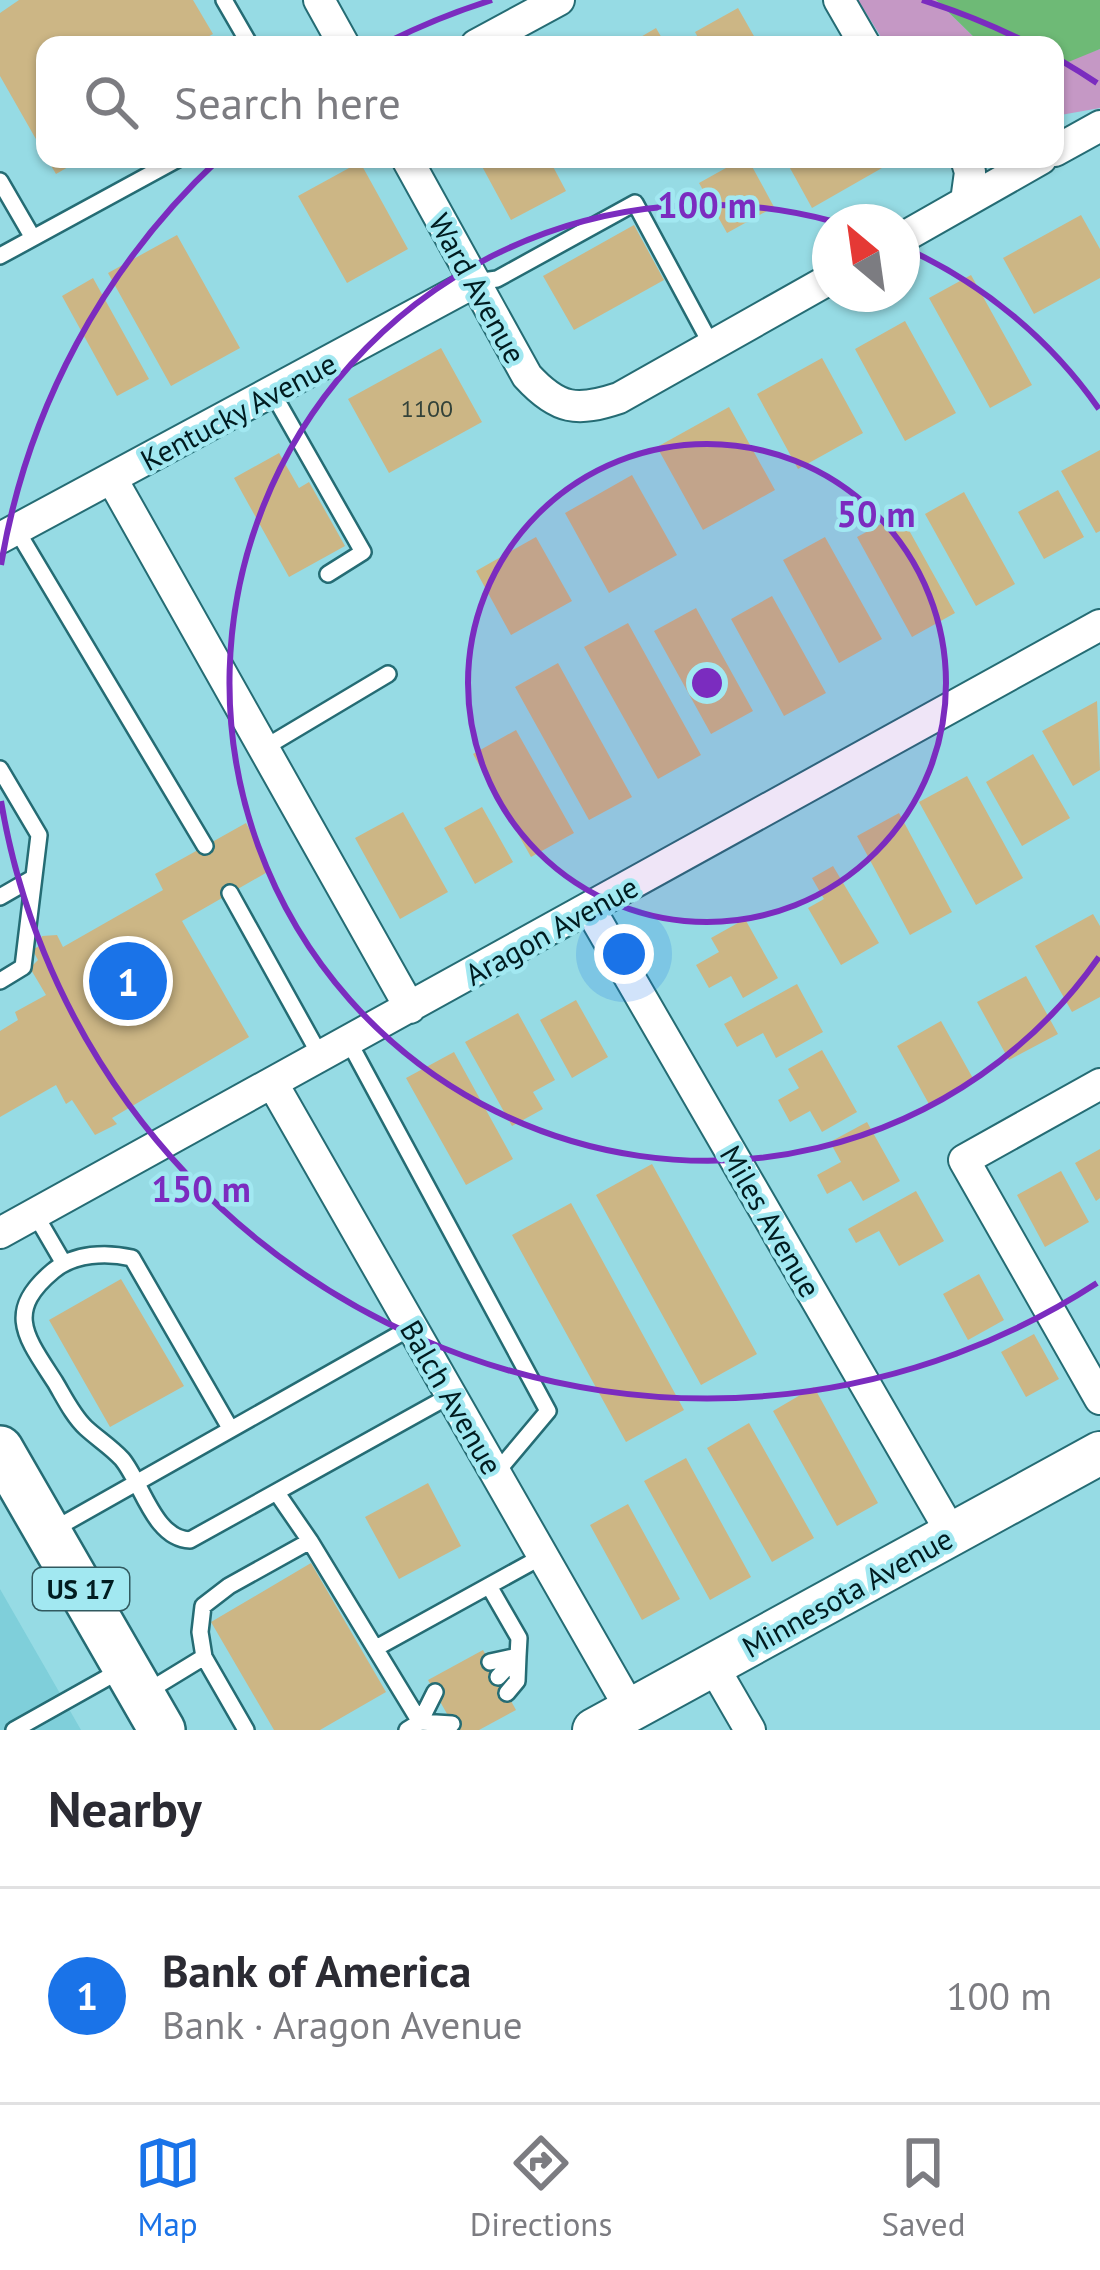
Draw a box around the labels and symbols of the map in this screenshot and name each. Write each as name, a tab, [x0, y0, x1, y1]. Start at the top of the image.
text: 100 m	[657, 181, 757, 228]
north arrow	[812, 204, 920, 312]
street label: Ward Avenue	[421, 206, 535, 370]
street label: Kentucky Avenue	[133, 343, 343, 479]
house number: 1100	[401, 393, 453, 424]
text: 50 m	[837, 490, 915, 537]
centre of rings	[686, 662, 728, 704]
street label: Aragon Avenue	[458, 866, 644, 994]
your location	[594, 924, 654, 984]
pin: 1	[89, 936, 167, 1026]
street label: Miles Avenue	[712, 1138, 830, 1304]
text: 150 m	[151, 1165, 251, 1212]
street label: Balch Avenue	[392, 1313, 512, 1481]
street label: Minnesota Avenue	[735, 1518, 959, 1666]
road number: US 17	[33, 1568, 129, 1610]

